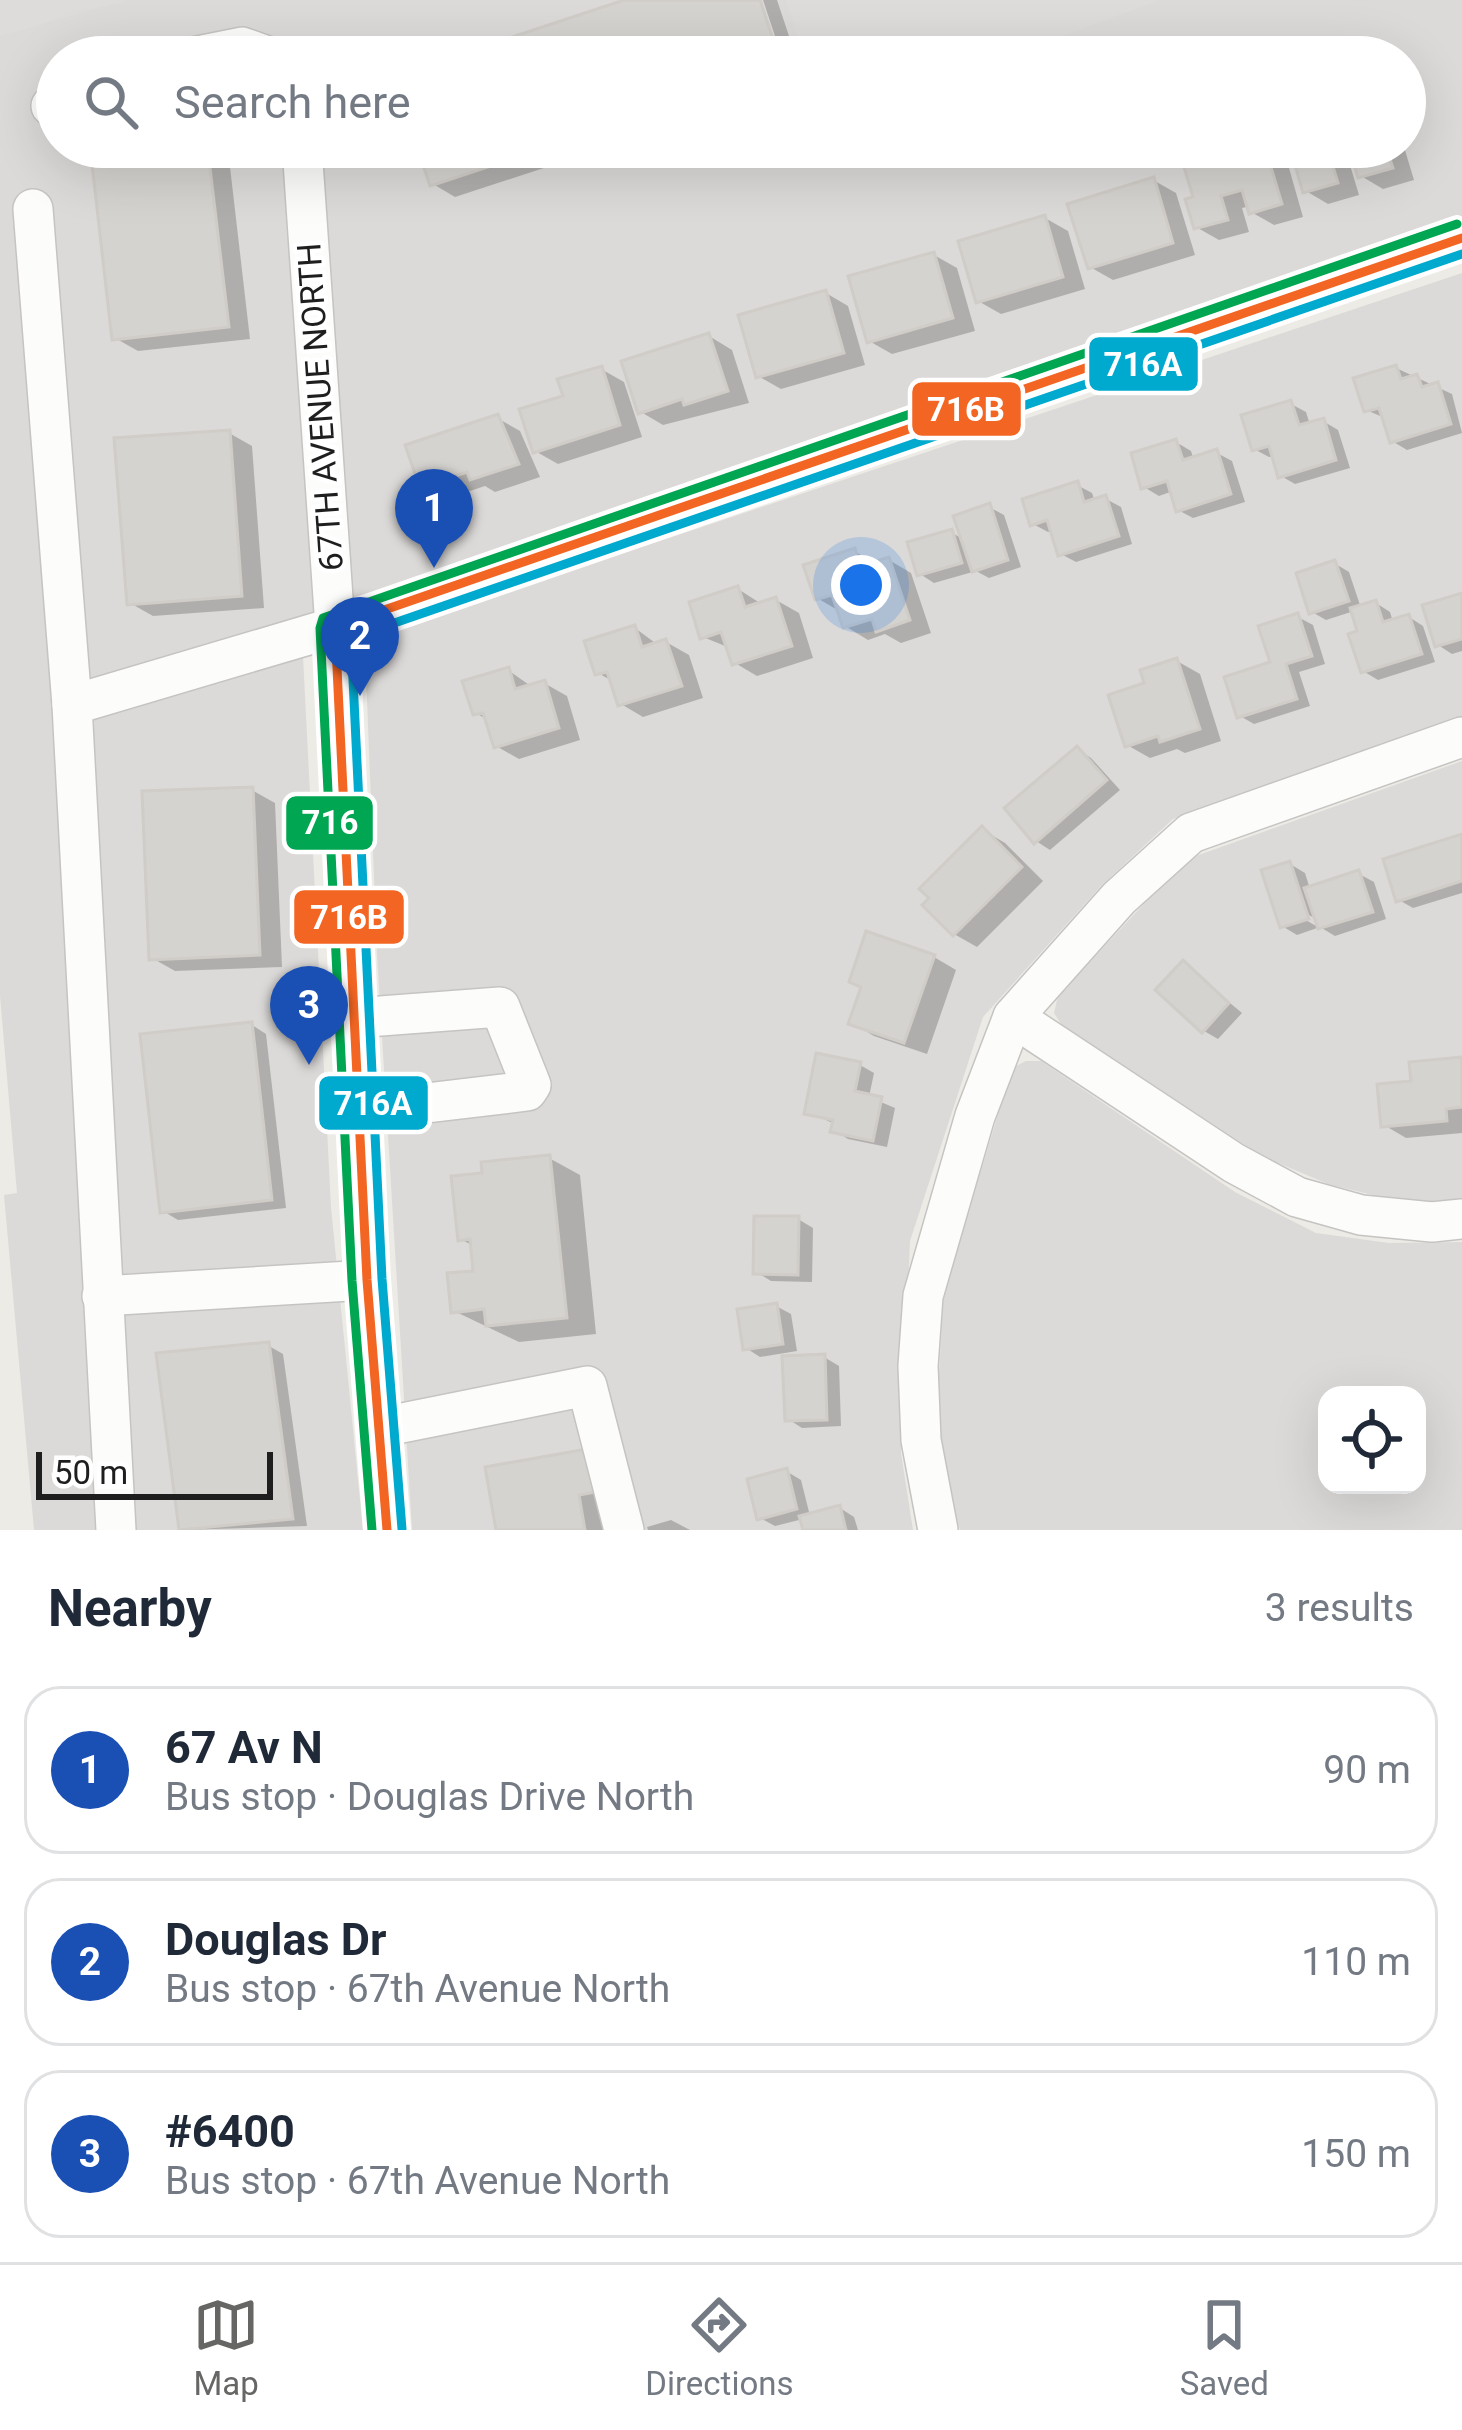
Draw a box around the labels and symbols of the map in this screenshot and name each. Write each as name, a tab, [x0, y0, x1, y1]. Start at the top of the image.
street label: 67TH AVENUE NORTH	[289, 242, 351, 572]
line badge: 716A	[1087, 335, 1200, 393]
text: 716A	[1104, 345, 1183, 384]
line badge: 716B	[910, 380, 1023, 438]
text: 716B	[927, 390, 1005, 429]
pin: 1	[395, 469, 473, 568]
your location	[831, 555, 891, 615]
pin: 2	[321, 597, 399, 696]
line badge: 716	[284, 794, 375, 852]
text: 716	[302, 803, 358, 842]
line badge: 716B	[292, 888, 406, 946]
text: 716B	[310, 898, 388, 937]
pin: 3	[270, 966, 348, 1065]
line badge: 716A	[317, 1074, 430, 1132]
text: 716A	[334, 1084, 413, 1123]
scale bar	[36, 1446, 273, 1499]

